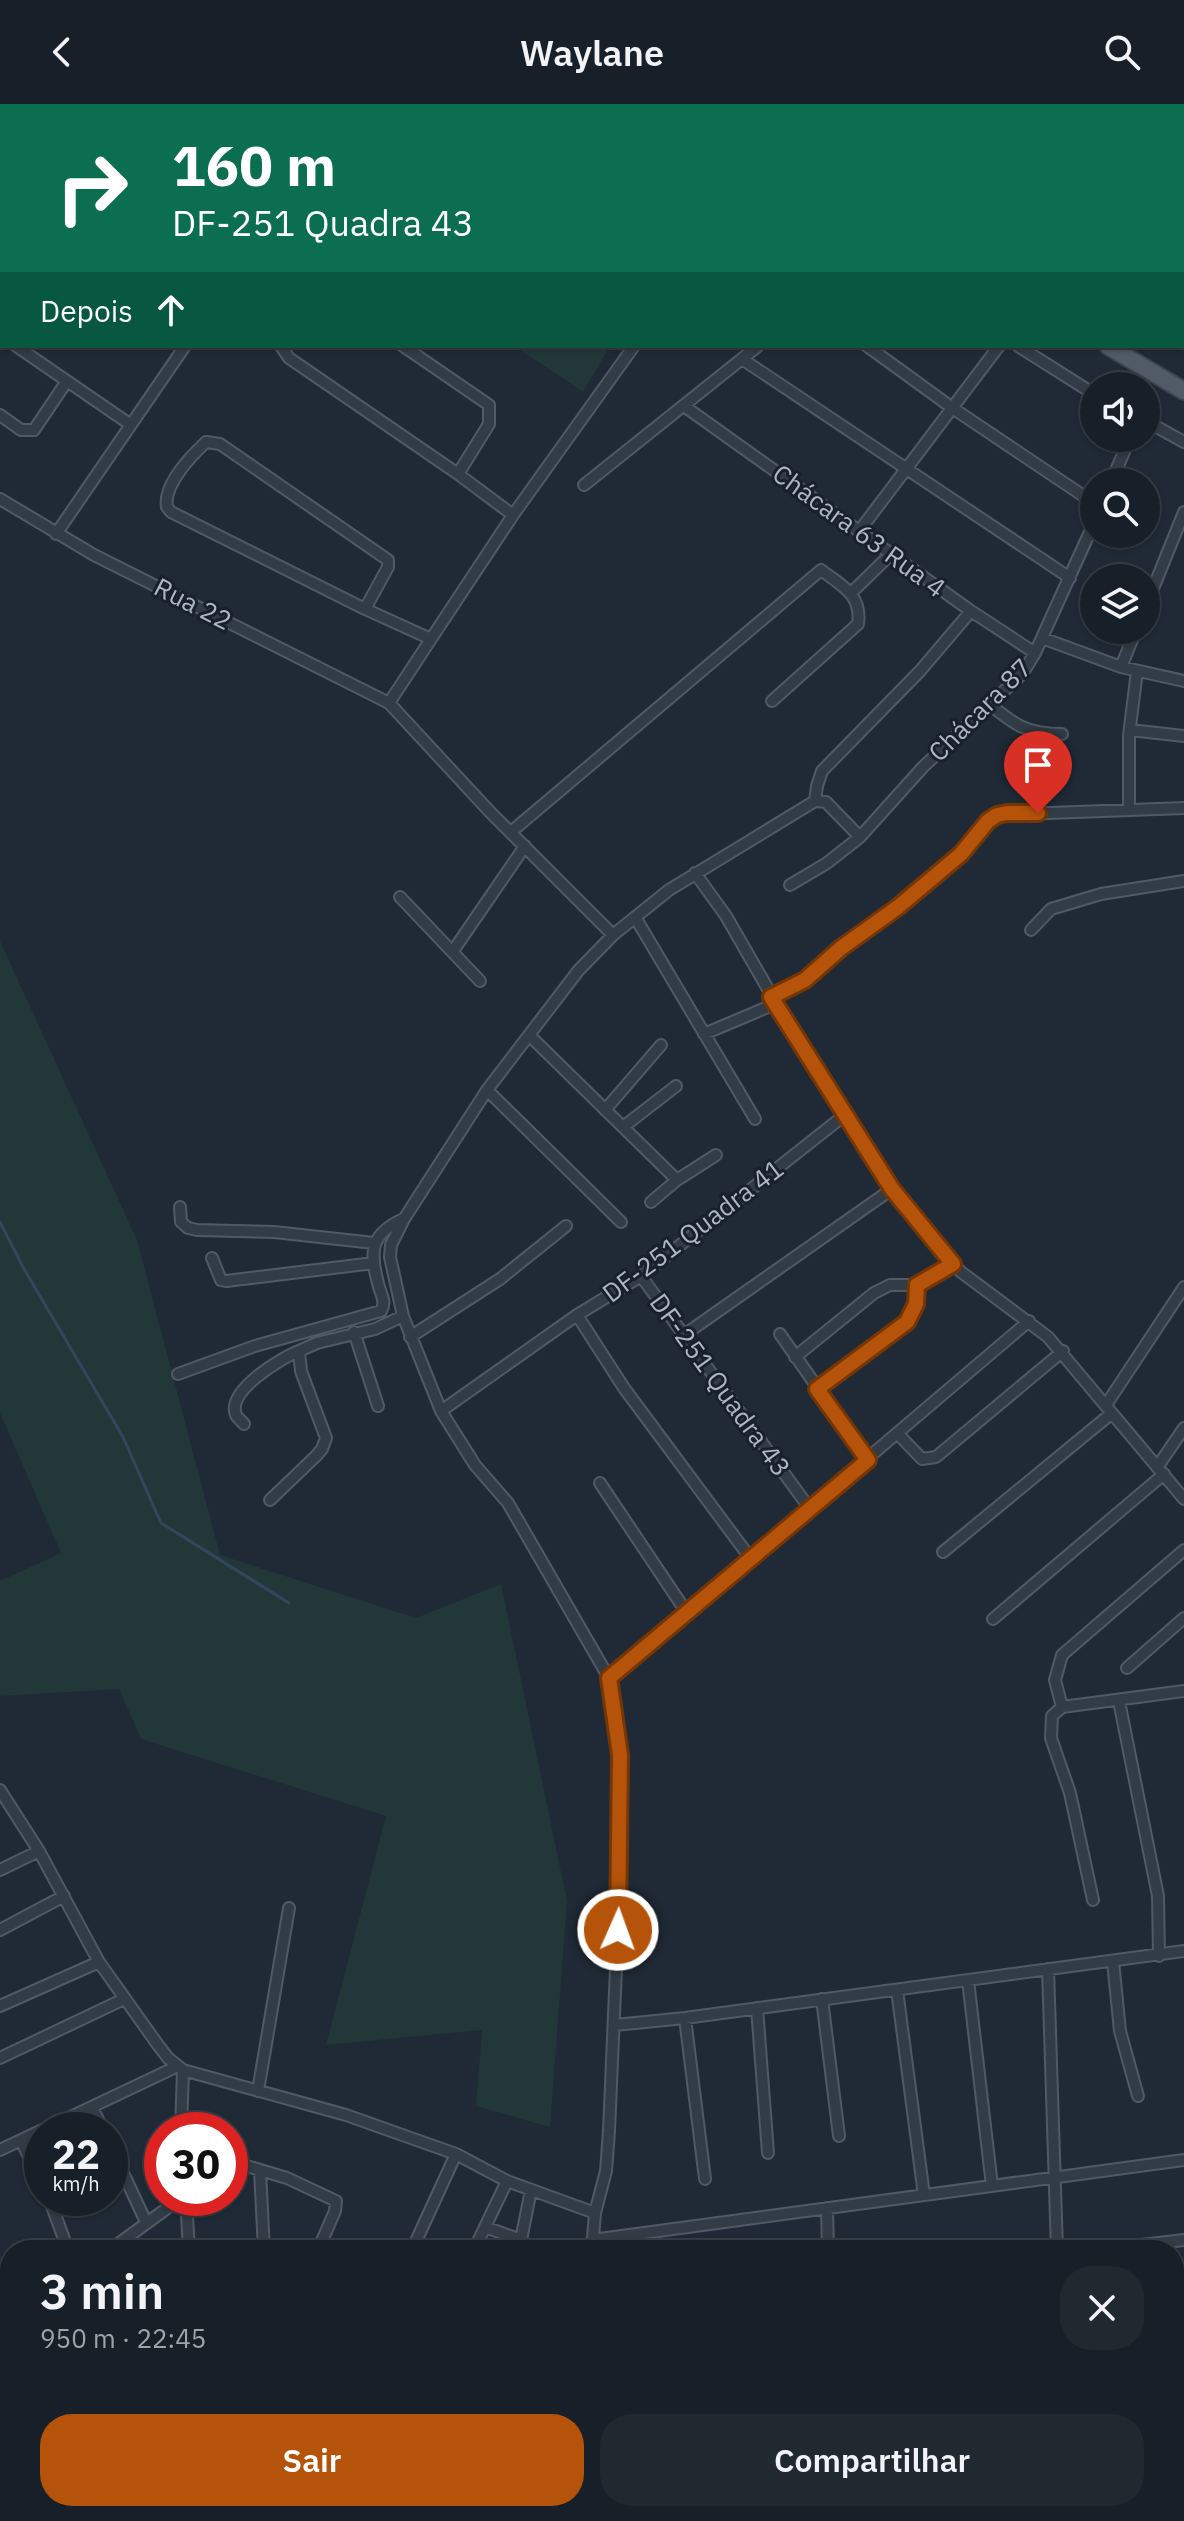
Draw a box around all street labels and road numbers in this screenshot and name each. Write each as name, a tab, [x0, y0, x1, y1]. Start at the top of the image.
street label: Chácara 63 Rua 4	[766, 456, 953, 604]
street label: Rua 22	[149, 569, 238, 637]
street label: Chácara 87	[920, 650, 1038, 768]
street label: DF-251 Quadra 41	[595, 1151, 790, 1309]
street label: DF-251 Quadra 43	[643, 1286, 799, 1483]

